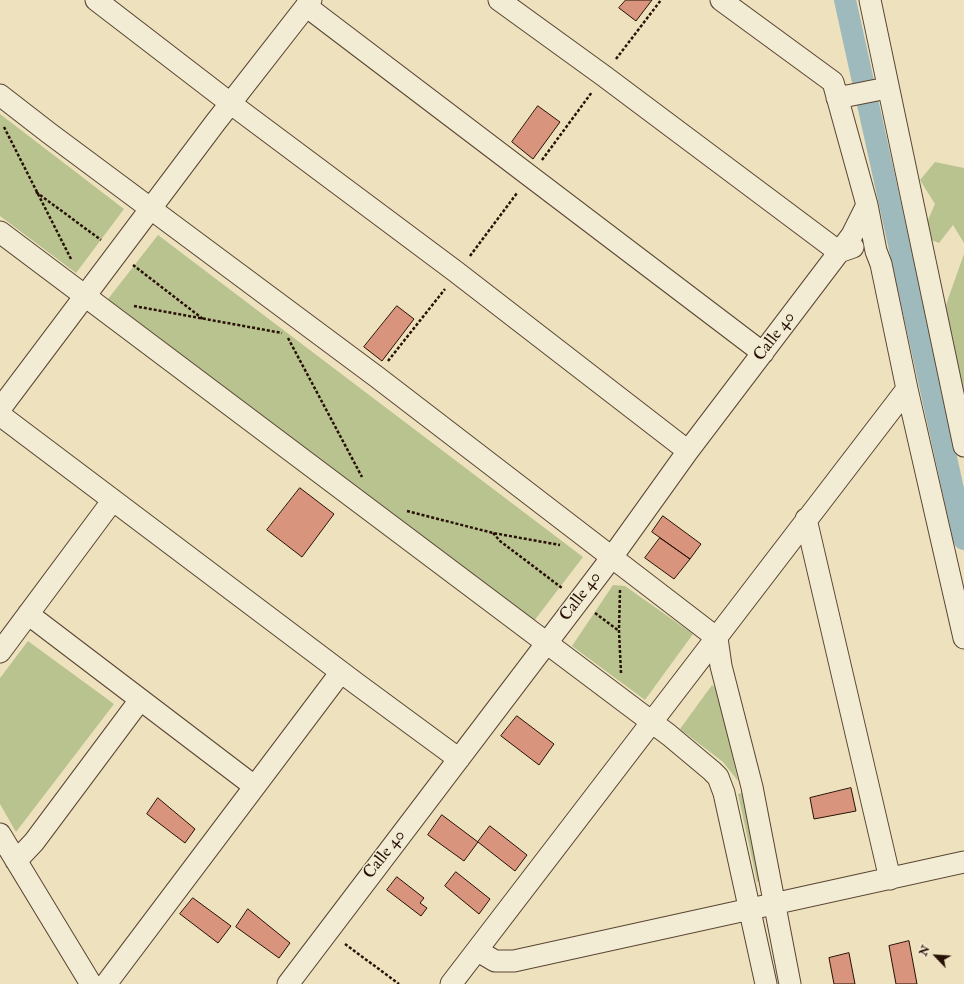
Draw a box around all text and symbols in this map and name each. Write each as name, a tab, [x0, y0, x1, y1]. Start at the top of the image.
street label: Calle 40	[750, 308, 800, 366]
street label: Calle 40	[556, 568, 606, 626]
street label: Calle 40	[360, 826, 410, 884]
north arrow	[916, 936, 956, 976]
text: N	[917, 944, 933, 958]

